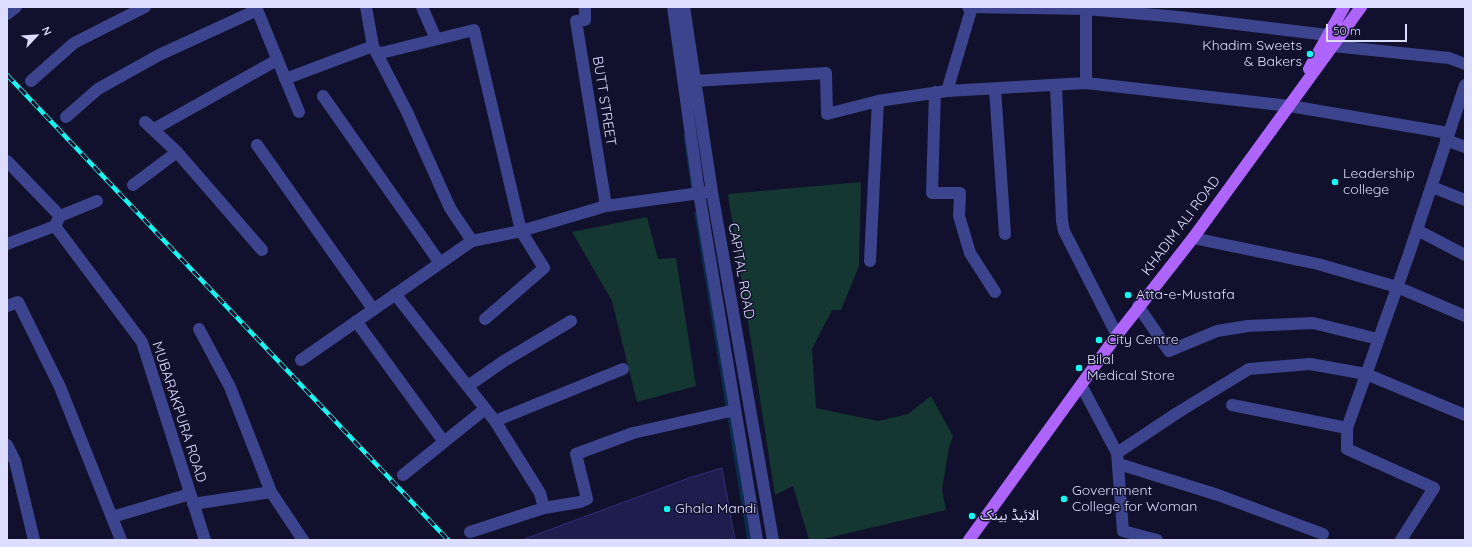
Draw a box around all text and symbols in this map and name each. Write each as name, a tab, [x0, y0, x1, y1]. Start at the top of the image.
north arrow	[16, 16, 56, 56]
scale bar	[1328, 16, 1409, 42]
text: 50 m	[1333, 23, 1361, 38]
text: N	[39, 24, 55, 38]
place label: Khadim Sweets & Bakers	[1202, 38, 1302, 70]
marker: Khadim Sweets & Bakers	[1305, 49, 1315, 59]
street label: BUTT STREET	[589, 55, 619, 147]
place label: Leadership college	[1343, 166, 1415, 198]
street label: KHADIM ALI ROAD	[1138, 173, 1224, 279]
marker: Leadership college	[1330, 177, 1340, 187]
street label: CAPITAL ROAD	[724, 222, 758, 320]
place label: Atta-e-Mustafa	[1136, 287, 1235, 303]
marker: Atta-e-Mustafa	[1123, 290, 1133, 300]
place label: City Centre	[1107, 332, 1179, 348]
marker: City Centre	[1094, 335, 1104, 345]
street label: MUBARAKPURA ROAD	[148, 339, 210, 485]
place label: Bilal Medical Store	[1087, 352, 1175, 384]
marker: Bilal Medical Store	[1074, 363, 1084, 373]
place label: Government College for Woman	[1072, 483, 1197, 516]
marker: Government College for Woman	[1059, 494, 1069, 504]
place label: Ghala Mandi	[675, 501, 756, 517]
marker: Ghala Mandi	[662, 504, 672, 514]
place label: الائیڈ بینک	[980, 508, 1039, 524]
marker: الائیڈ بینک	[967, 511, 977, 521]

